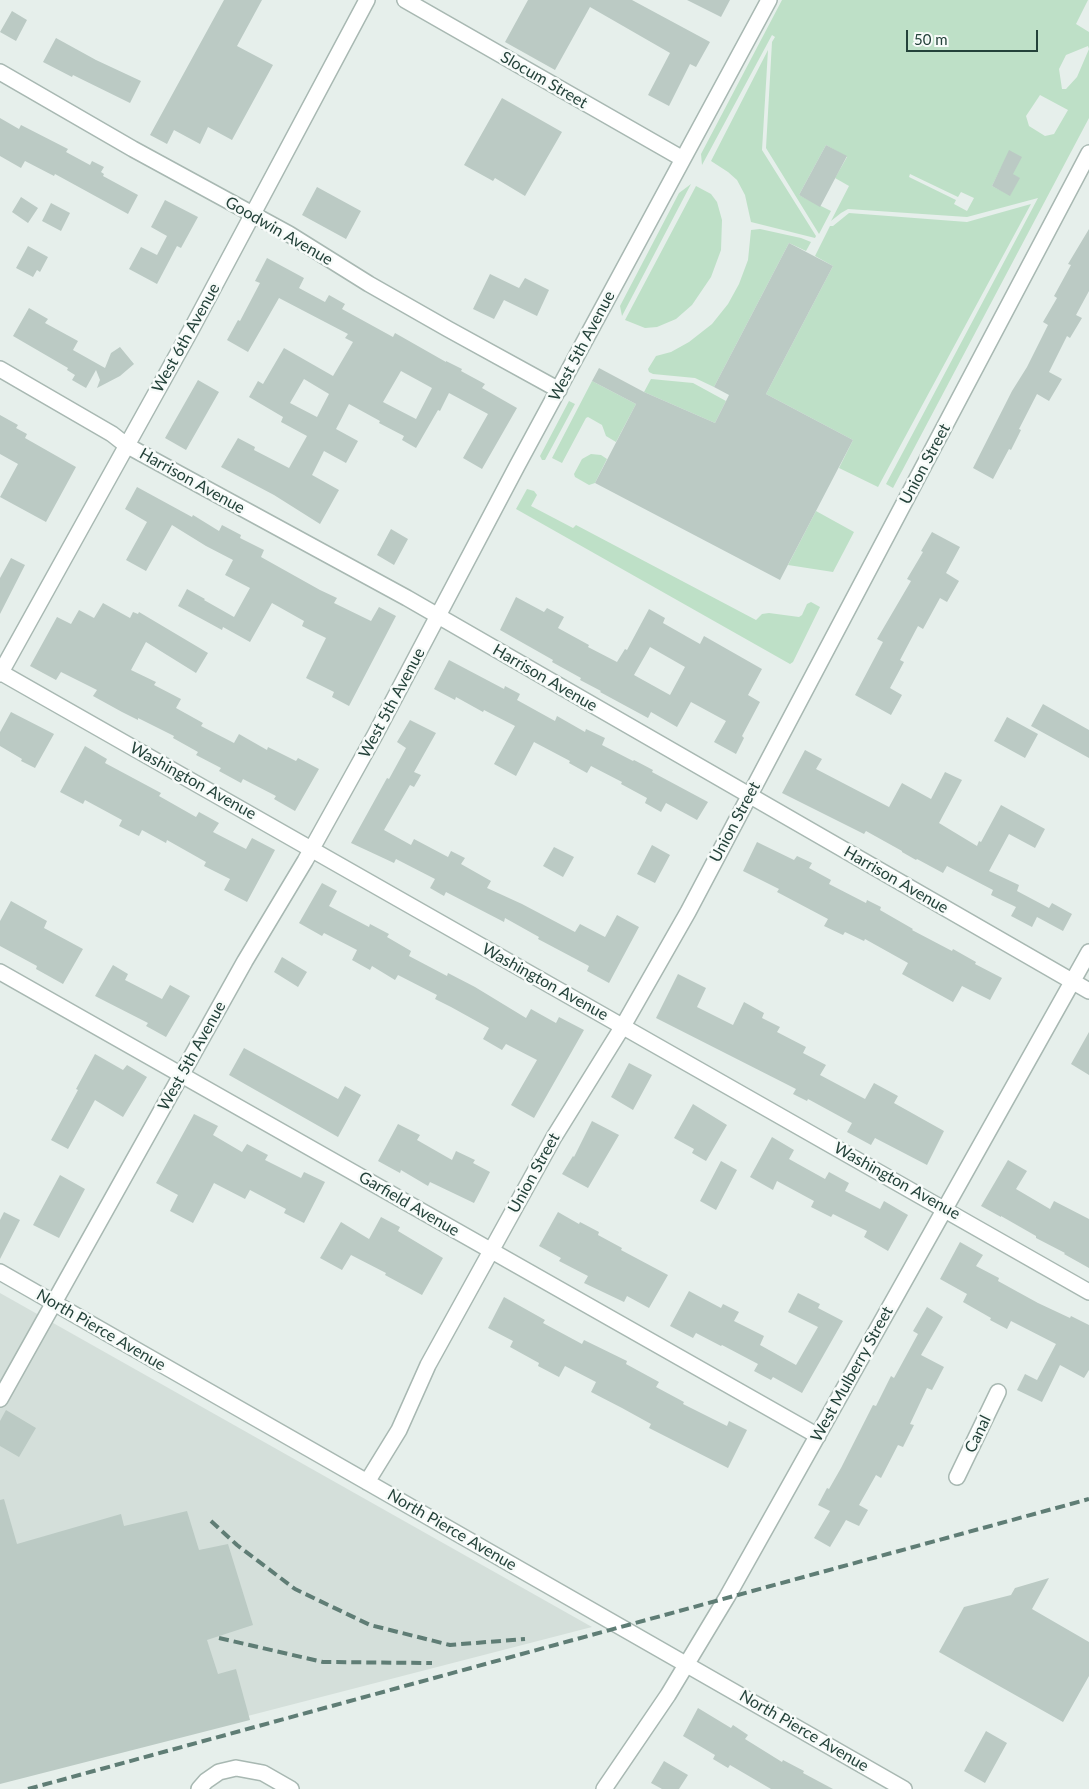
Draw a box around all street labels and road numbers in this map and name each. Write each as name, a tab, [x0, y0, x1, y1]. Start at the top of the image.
street label: Slocum Street	[497, 47, 591, 113]
street label: Goodwin Avenue	[222, 192, 336, 270]
street label: West 6th Avenue	[148, 280, 224, 396]
street label: West 5th Avenue	[545, 288, 619, 404]
street label: Union Street	[896, 420, 954, 508]
street label: Harrison Avenue	[136, 444, 248, 518]
street label: Harrison Avenue	[489, 640, 601, 716]
street label: West 5th Avenue	[355, 645, 429, 761]
street label: Washington Avenue	[127, 738, 259, 824]
street label: Union Street	[706, 778, 764, 866]
street label: Harrison Avenue	[840, 842, 952, 918]
street label: Washington Avenue	[479, 939, 611, 1025]
street label: West 5th Avenue	[154, 998, 230, 1114]
street label: Union Street	[504, 1130, 564, 1216]
street label: Washington Avenue	[831, 1138, 963, 1224]
street label: Garfield Avenue	[355, 1167, 463, 1241]
street label: North Pierce Avenue	[33, 1285, 169, 1375]
street label: West Mulberry Street	[807, 1303, 897, 1445]
street label: Canal	[961, 1412, 995, 1456]
street label: North Pierce Avenue	[384, 1485, 520, 1575]
street label: North Pierce Avenue	[736, 1686, 872, 1776]

